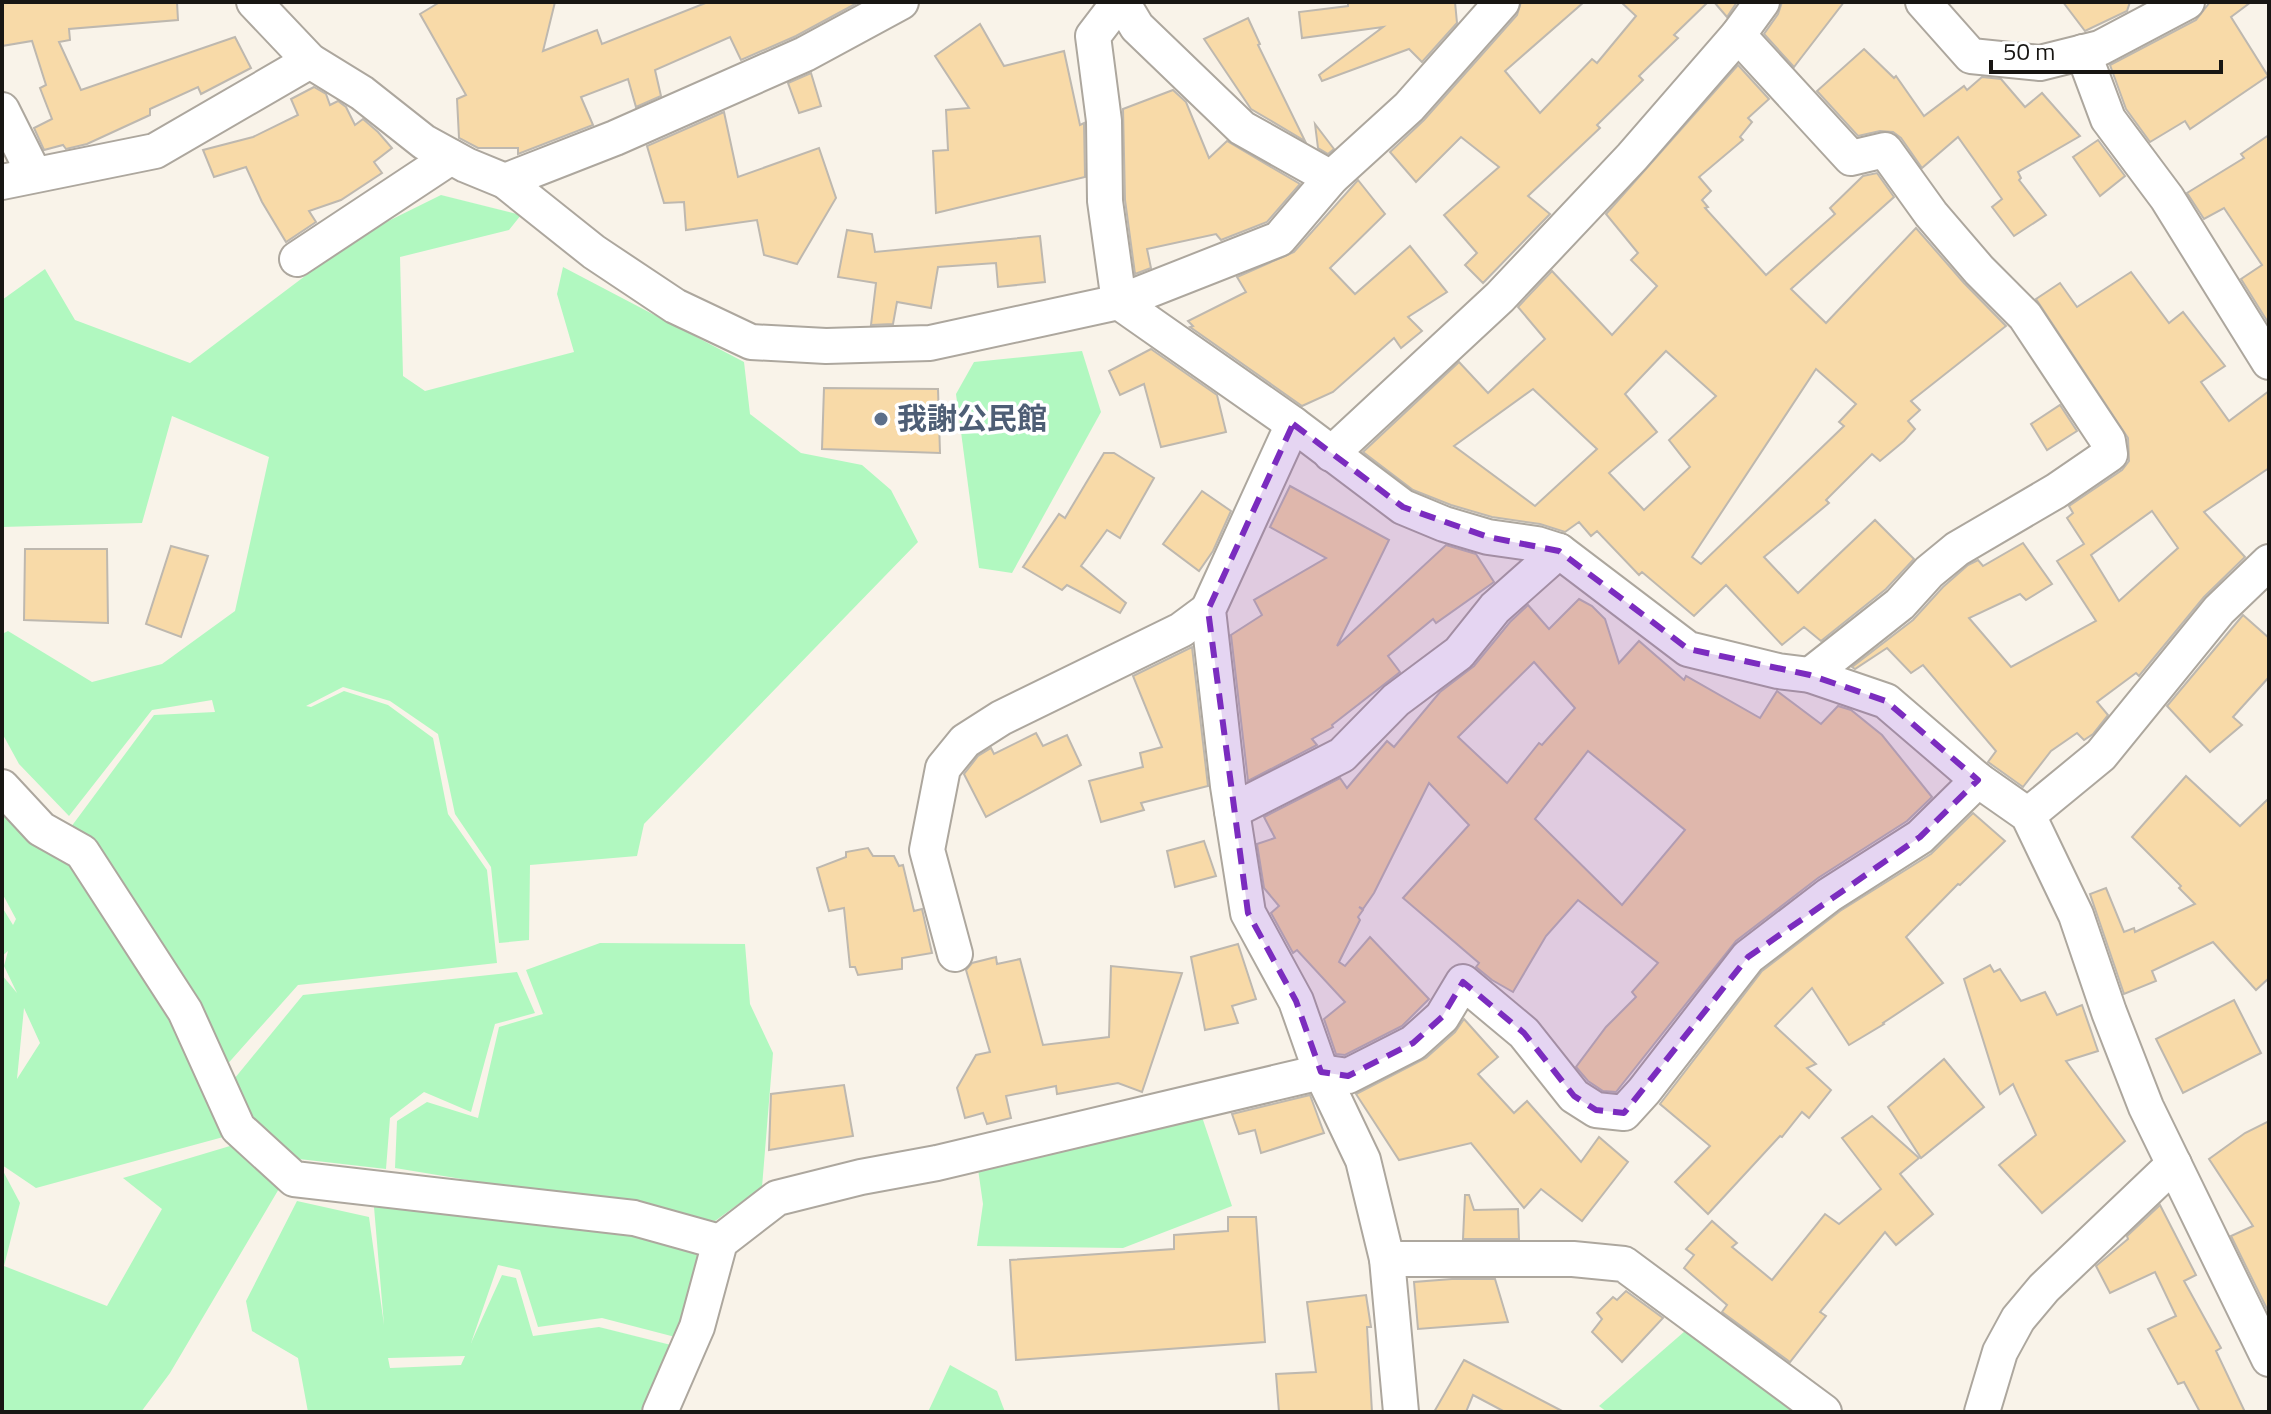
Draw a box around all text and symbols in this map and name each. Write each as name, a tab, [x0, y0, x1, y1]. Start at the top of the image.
scale bar	[1991, 24, 2221, 74]
text: 50 m	[2003, 33, 2055, 69]
place label: 我謝公民館	[897, 395, 1047, 441]
marker: 我謝公民館	[872, 410, 890, 428]

